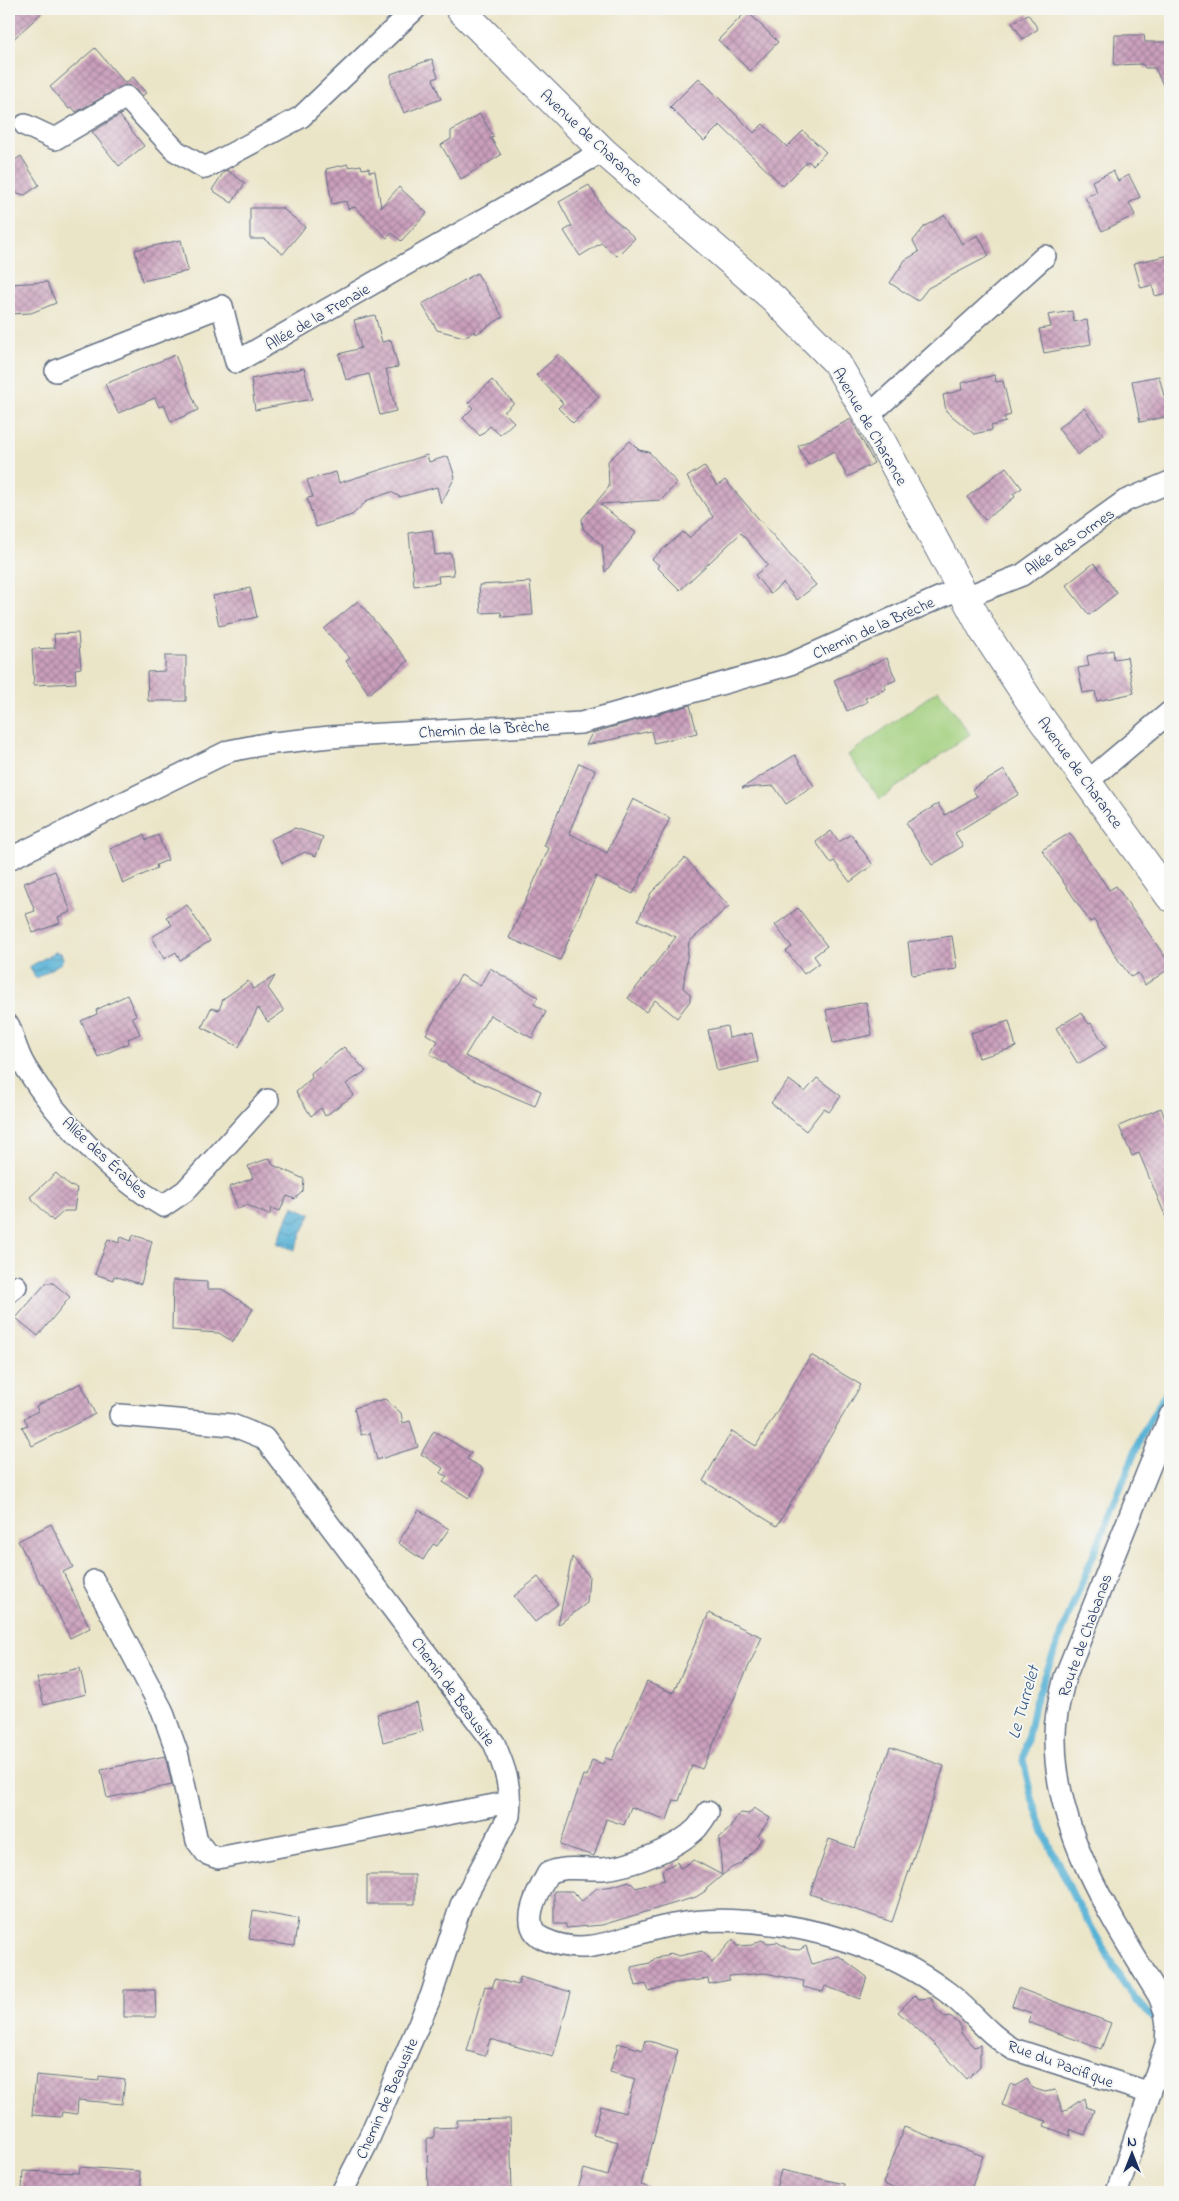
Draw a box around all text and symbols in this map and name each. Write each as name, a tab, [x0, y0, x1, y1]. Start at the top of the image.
street label: Avenue de Charance	[534, 84, 648, 193]
street label: Allée de la Frenaie	[261, 278, 375, 357]
street label: Avenue de Charance	[826, 363, 913, 491]
street label: Allée des Ormes	[1020, 503, 1120, 583]
street label: Chemin de la Brèche	[809, 591, 939, 666]
street label: Avenue de Charance	[1031, 712, 1129, 835]
street label: Chemin de la Brèche	[418, 715, 551, 745]
street label: Allée des Érables	[56, 1112, 153, 1205]
street label: Route de Chabanas	[1052, 1571, 1119, 1701]
street label: Chemin de Beausite	[404, 1632, 501, 1753]
water label: Le Turrelet	[1002, 1661, 1048, 1742]
street label: Chemin de Beausite	[350, 2034, 426, 2163]
street label: Rue du Pacifique	[1004, 2035, 1118, 2095]
north arrow	[1106, 2128, 1156, 2178]
text: N	[1127, 2132, 1137, 2153]

